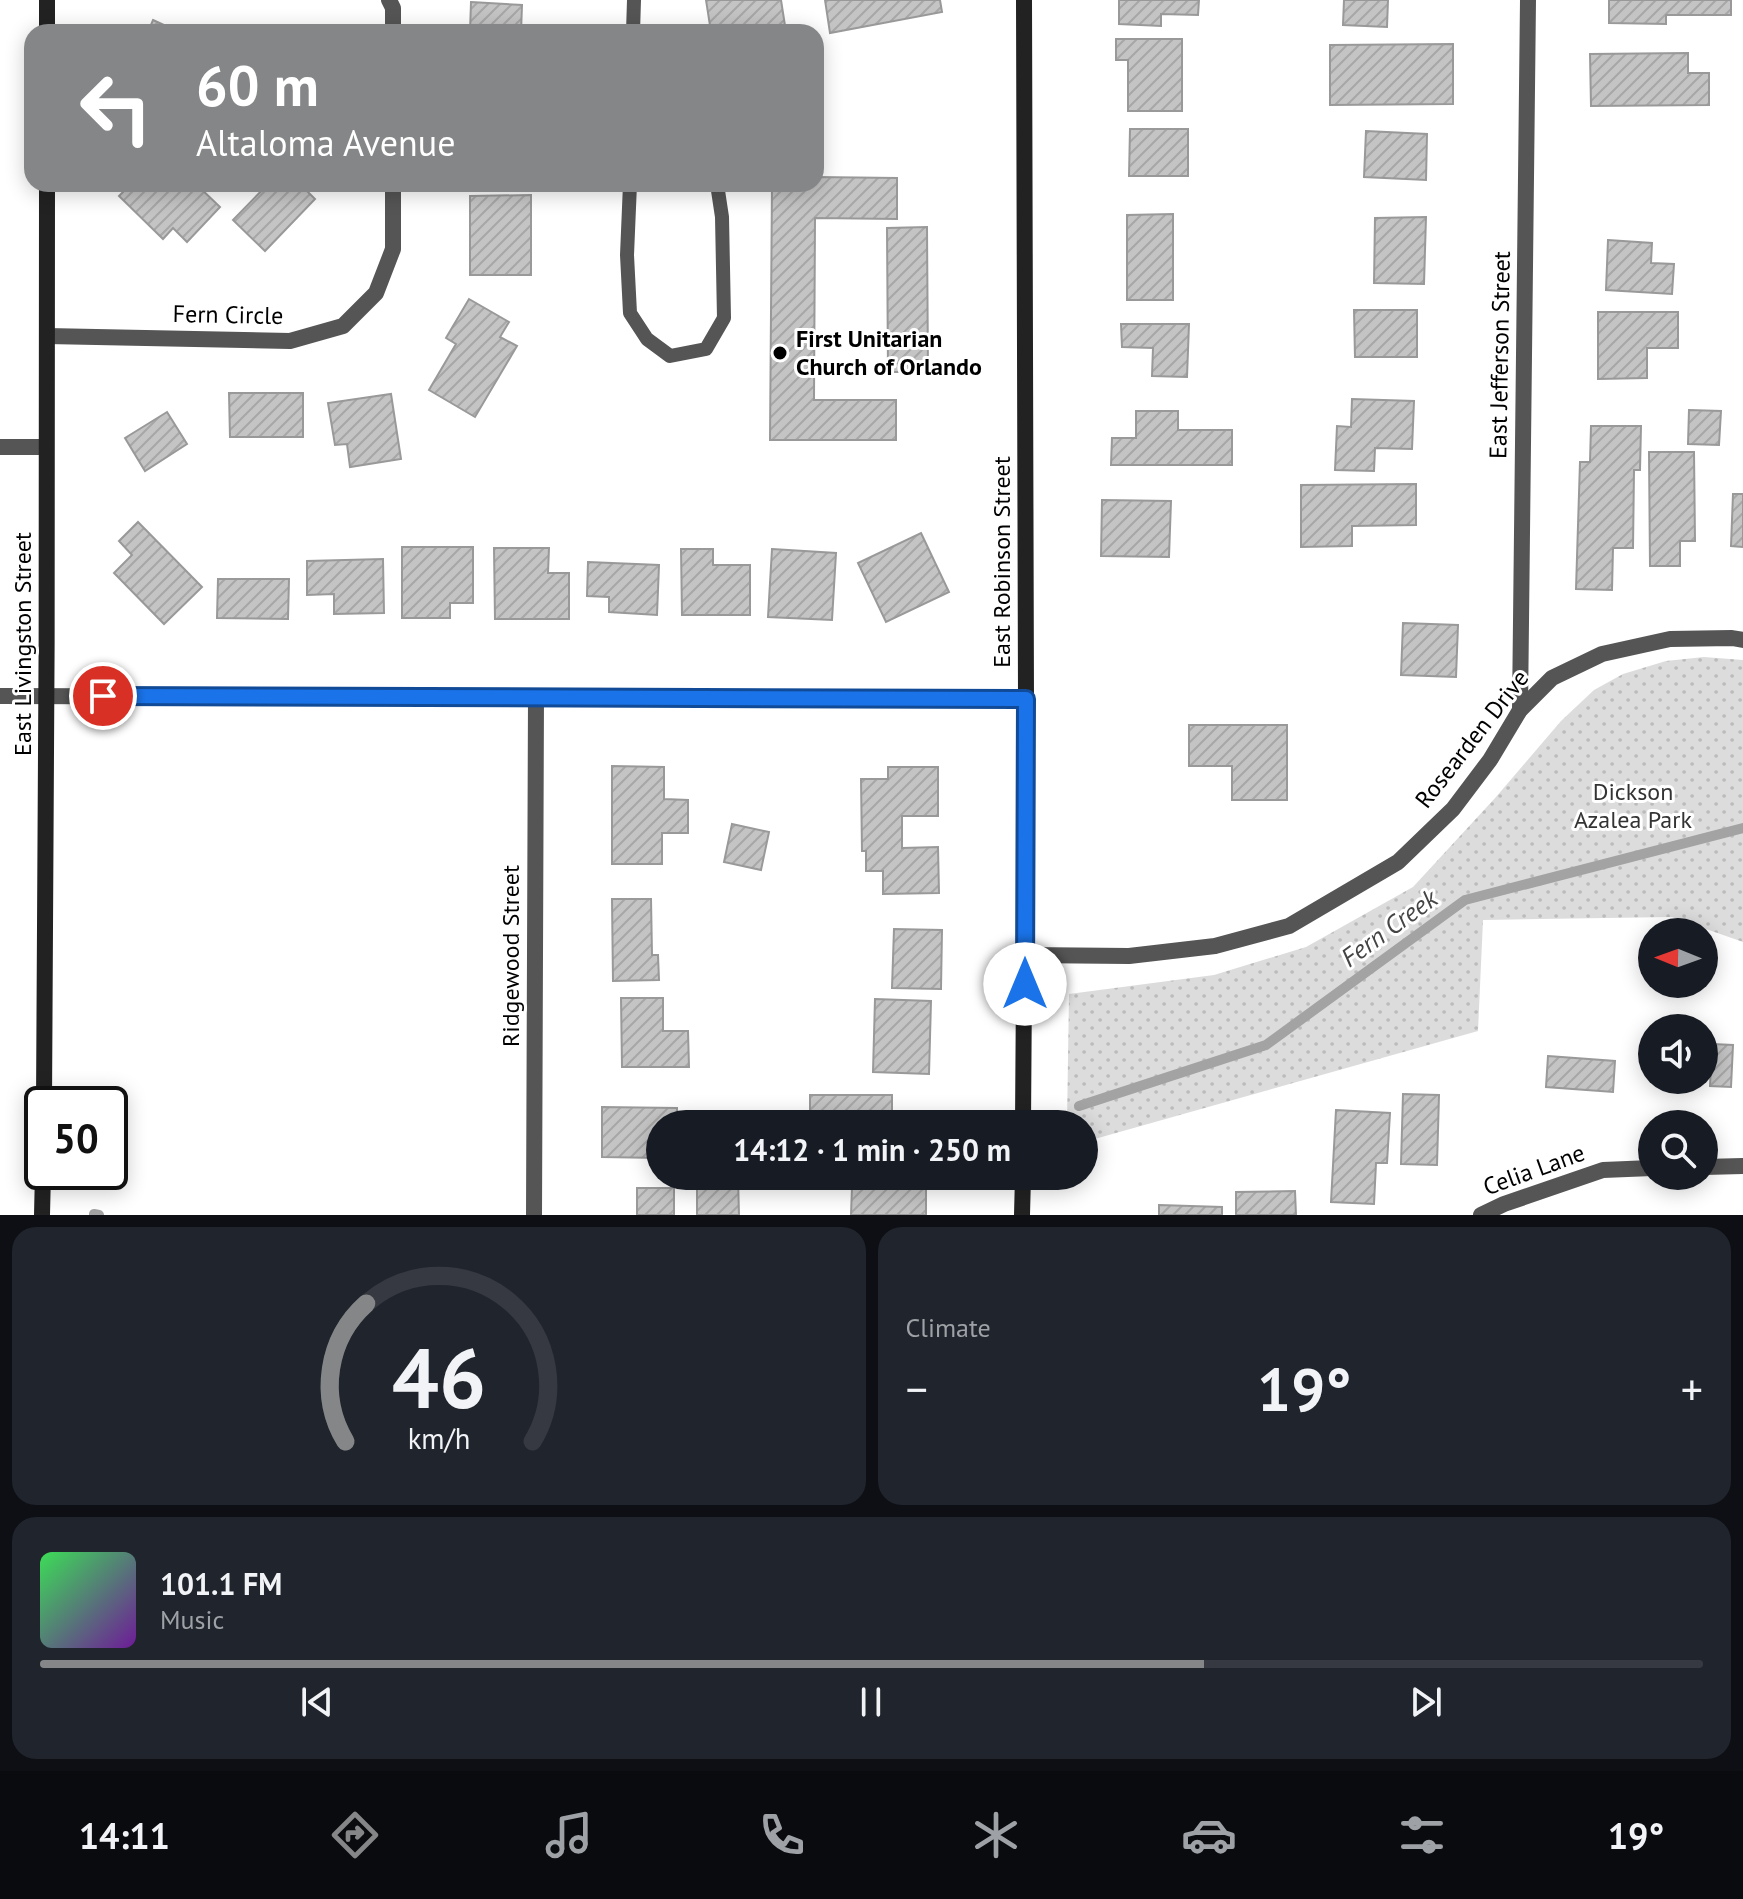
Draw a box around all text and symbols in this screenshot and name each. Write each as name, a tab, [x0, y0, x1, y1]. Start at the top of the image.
text: 60 m	[196, 49, 319, 121]
icon: left	[64, 56, 168, 160]
text: Altaloma Avenue	[196, 119, 455, 166]
street label: East Jefferson Street	[1482, 251, 1517, 459]
street label: Fern Circle	[172, 298, 284, 331]
place label: First Unitarian Church of Orlando	[796, 323, 982, 382]
marker: First Unitarian Church of Orlando	[771, 344, 789, 362]
street label: East Robinson Street	[986, 456, 1017, 668]
street label: East Livingston Street	[7, 532, 38, 756]
pin	[69, 662, 137, 730]
street label: Rosearden Drive	[1408, 663, 1535, 814]
icon: arrive	[81, 674, 125, 718]
park label: Dickson Azalea Park	[1574, 776, 1692, 835]
street label: Ridgewood Street	[495, 865, 526, 1047]
water label: Fern Creek	[1334, 881, 1445, 974]
north arrow	[1638, 918, 1718, 998]
map controls	[1638, 918, 1718, 1190]
position arrow	[983, 942, 1067, 1026]
button: sound	[1638, 1014, 1718, 1094]
speed limit sign: 50	[24, 1086, 128, 1190]
button: search	[1638, 1110, 1718, 1190]
text: 14:12 · 1 min · 250 m	[733, 1130, 1011, 1169]
street label: Celia Lane	[1479, 1137, 1589, 1202]
text: Climate	[906, 1311, 991, 1344]
text: 46	[392, 1323, 486, 1431]
text: 19°	[1257, 1350, 1351, 1428]
text: −	[906, 1360, 928, 1417]
text: +	[1681, 1360, 1703, 1417]
text: km/h	[407, 1420, 470, 1457]
text: 101.1 FM	[160, 1564, 282, 1603]
text: Music	[160, 1603, 224, 1636]
icon: previous	[295, 1680, 339, 1724]
icon: pause	[849, 1680, 893, 1724]
icon: next	[1404, 1680, 1448, 1724]
icon: directions	[327, 1807, 383, 1863]
icon: music	[541, 1807, 597, 1863]
icon: phone	[754, 1807, 810, 1863]
icon: climate	[968, 1807, 1024, 1863]
icon: car	[1181, 1807, 1237, 1863]
icon: filters	[1394, 1807, 1450, 1863]
text: 14:11	[79, 1812, 170, 1859]
text: 19°	[1608, 1812, 1664, 1859]

